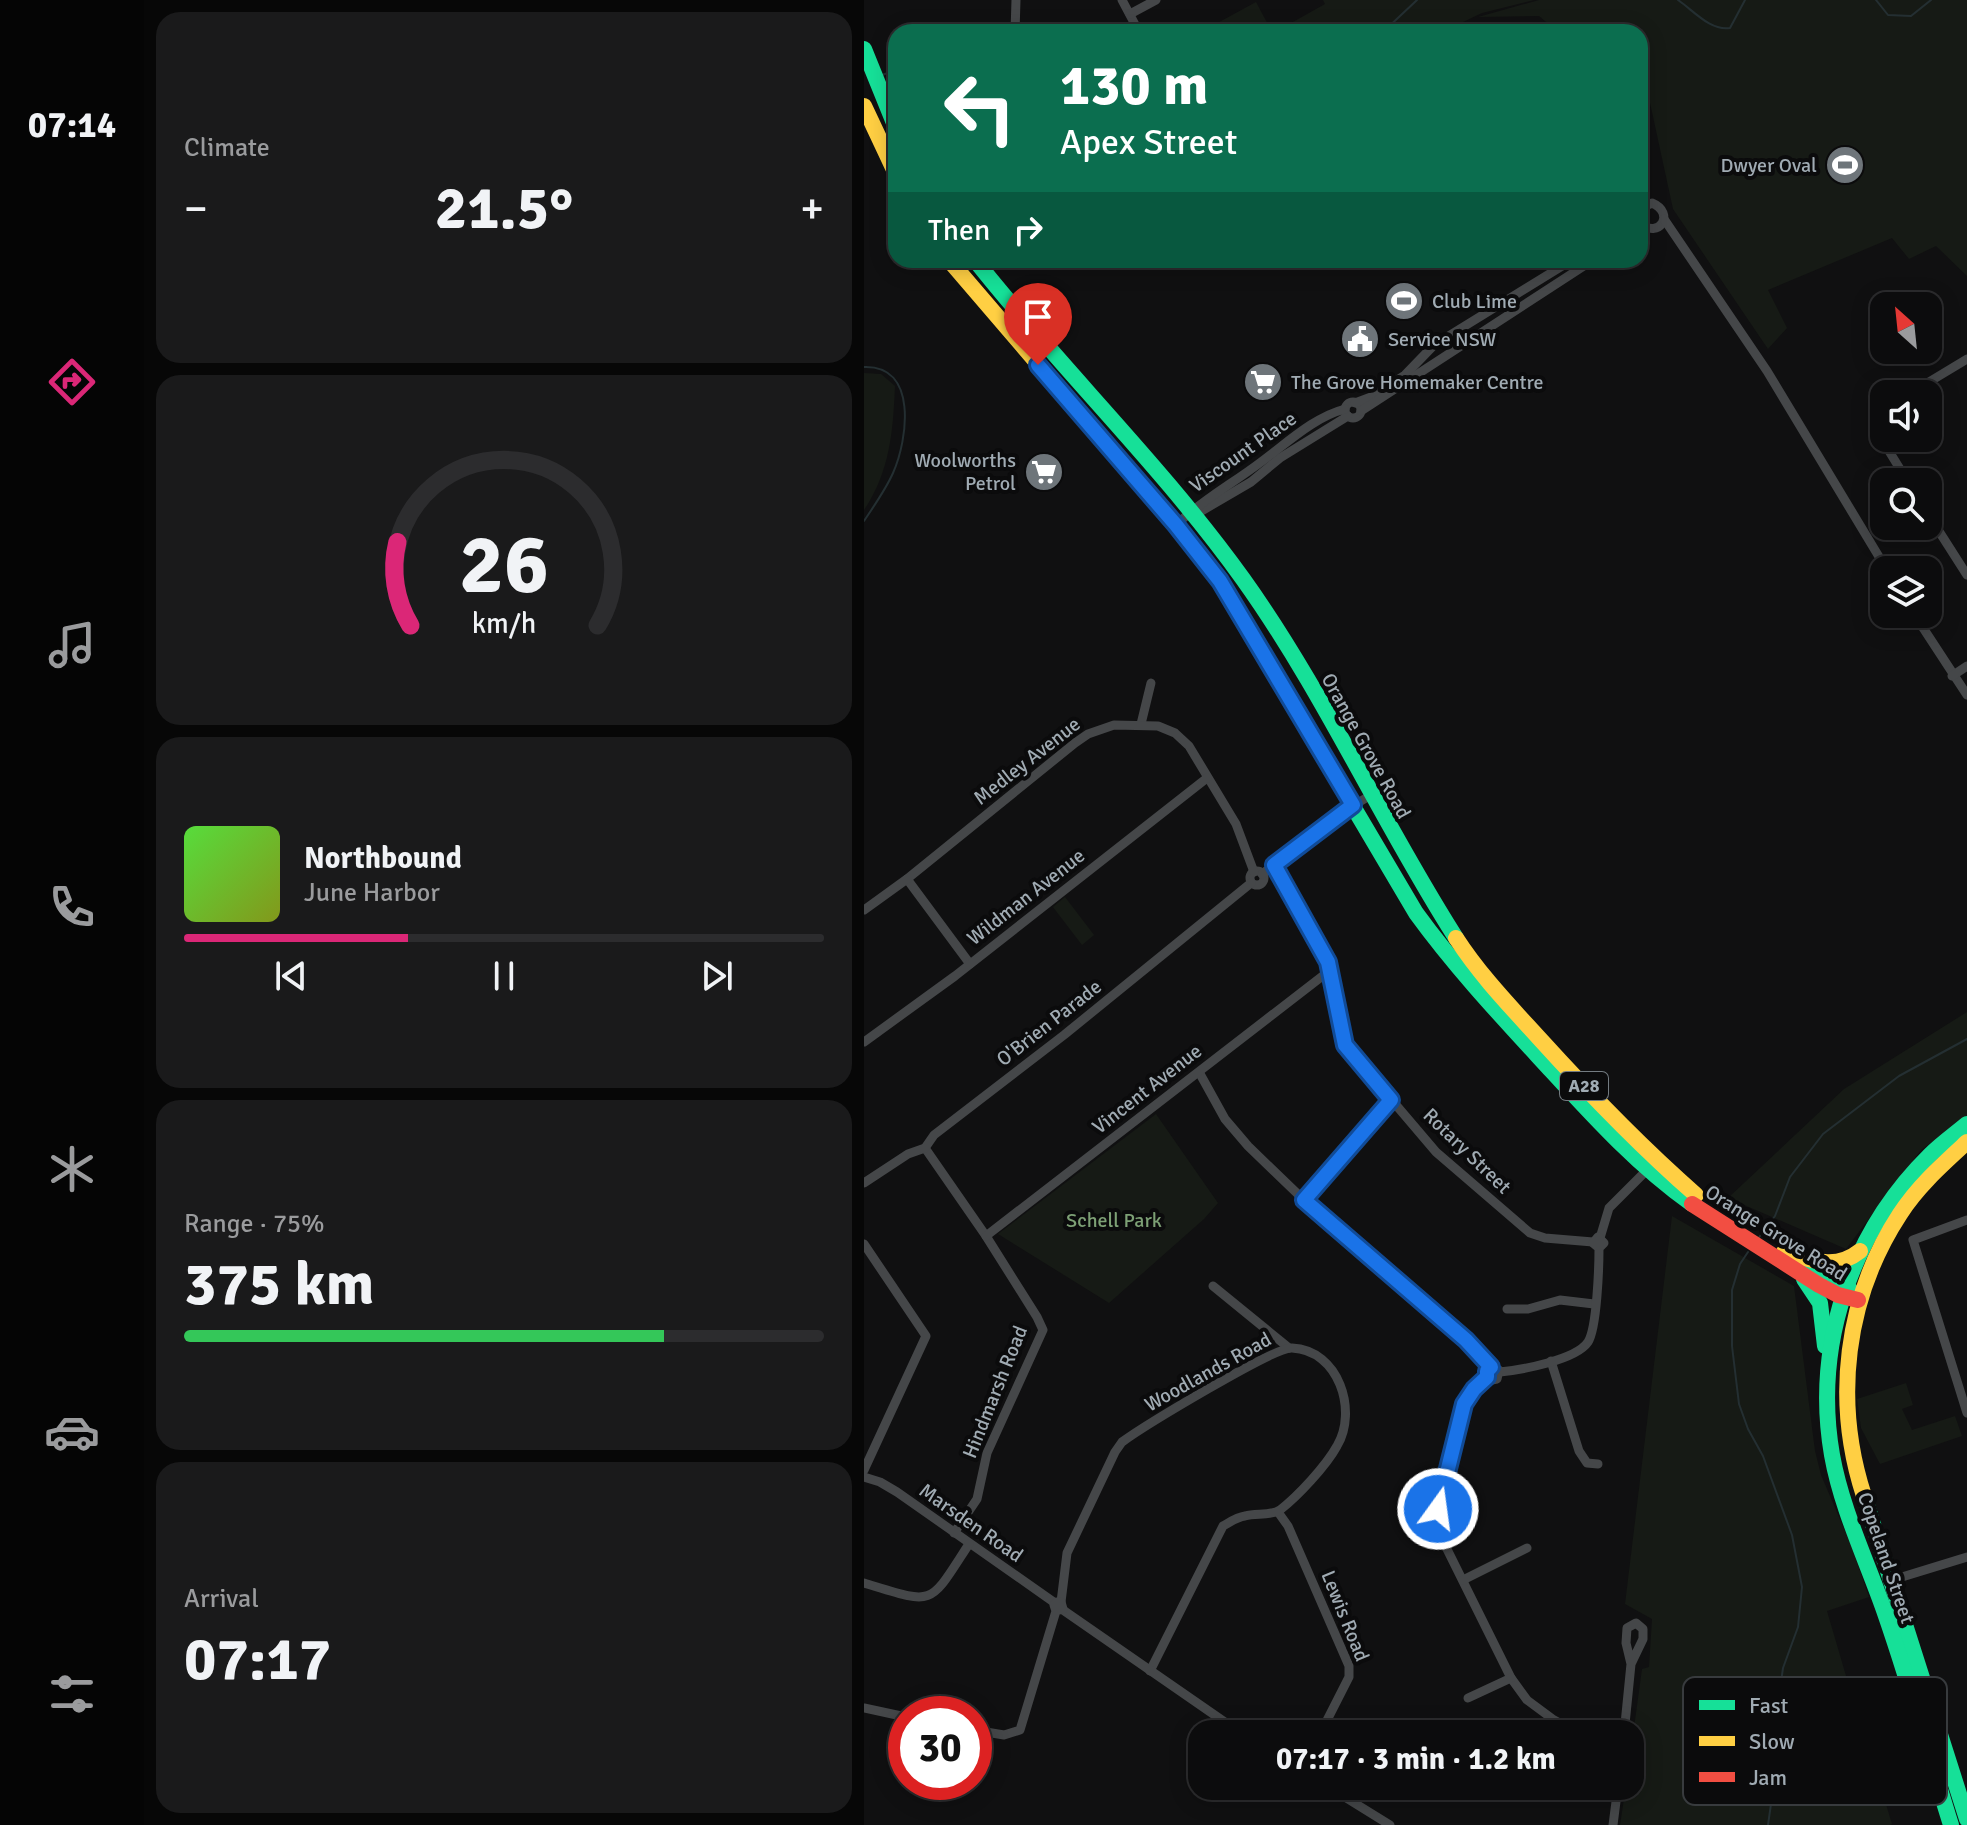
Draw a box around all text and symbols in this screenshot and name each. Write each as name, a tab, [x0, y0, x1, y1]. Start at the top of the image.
text: 130 m	[1060, 51, 1208, 120]
icon: left	[928, 56, 1032, 160]
text: 07:14	[28, 103, 116, 148]
text: Apex Street	[1060, 120, 1237, 165]
text: Climate	[184, 132, 270, 164]
sports icon: Dwyer Oval	[1824, 144, 1866, 186]
place label: Dwyer Oval	[1720, 153, 1817, 178]
text: 21.5°	[435, 172, 573, 246]
text: −	[184, 182, 208, 236]
text: +	[800, 182, 824, 236]
icon: right	[1006, 208, 1050, 252]
text: Then	[928, 212, 990, 249]
sports icon: Club Lime	[1383, 280, 1425, 322]
pin	[1004, 283, 1072, 365]
place label: Club Lime	[1432, 289, 1517, 314]
north arrow	[1870, 292, 1942, 364]
map controls	[1870, 292, 1942, 628]
icon: arrive	[1016, 295, 1060, 339]
public building icon: Service NSW	[1339, 318, 1381, 360]
place label: Service NSW	[1388, 327, 1496, 352]
icon: directions	[44, 354, 100, 410]
supermarket icon: The Grove Homemaker Centre	[1242, 361, 1284, 403]
place label: The Grove Homemaker Centre	[1291, 370, 1544, 395]
button: sound	[1870, 380, 1942, 452]
street label: Viscount Place	[1185, 406, 1301, 498]
place label: Woolworths Petrol	[914, 448, 1016, 496]
supermarket icon: Woolworths Petrol	[1023, 451, 1065, 493]
button: search	[1870, 468, 1942, 540]
text: 26	[459, 513, 549, 615]
button: layers	[1870, 556, 1942, 628]
text: km/h	[472, 606, 536, 641]
icon: music	[44, 617, 100, 673]
street label: Orange Grove Road	[1316, 669, 1416, 823]
street label: Medley Avenue	[969, 712, 1085, 810]
text: Northbound	[304, 840, 462, 877]
street label: Wildman Avenue	[962, 843, 1090, 951]
text: June Harbor	[304, 877, 440, 909]
icon: phone	[44, 879, 100, 935]
icon: previous	[269, 954, 313, 998]
icon: pause	[482, 954, 526, 998]
icon: next	[695, 954, 739, 998]
street label: O'Brien Parade	[991, 974, 1107, 1072]
street label: Vincent Avenue	[1087, 1039, 1207, 1139]
road number: A28	[1560, 1072, 1608, 1100]
street label: Rotary Street	[1418, 1103, 1516, 1199]
icon: climate	[44, 1141, 100, 1197]
street label: Orange Grove Road	[1700, 1179, 1852, 1287]
text: Range · 75%	[184, 1208, 325, 1240]
park label: Schell Park	[1066, 1208, 1162, 1233]
text: 375 km	[184, 1248, 374, 1322]
street label: Hindmarsh Road	[957, 1322, 1033, 1462]
street label: Woodlands Road	[1140, 1327, 1276, 1417]
icon: car	[44, 1404, 100, 1460]
position arrow	[1396, 1467, 1480, 1551]
street label: Marsden Road	[914, 1478, 1028, 1568]
street label: Copeland Street	[1852, 1489, 1920, 1627]
street label: Lewis Road	[1315, 1567, 1375, 1665]
text: Arrival	[184, 1583, 259, 1615]
text: 07:17	[184, 1623, 331, 1697]
icon: filters	[44, 1666, 100, 1722]
legend	[1683, 1677, 1947, 1805]
text: Fast	[1749, 1692, 1789, 1719]
speed limit sign: 30	[888, 1696, 992, 1800]
text: Slow	[1749, 1728, 1795, 1755]
text: 07:17 · 3 min · 1.2 km	[1276, 1741, 1556, 1778]
text: Jam	[1749, 1764, 1787, 1791]

